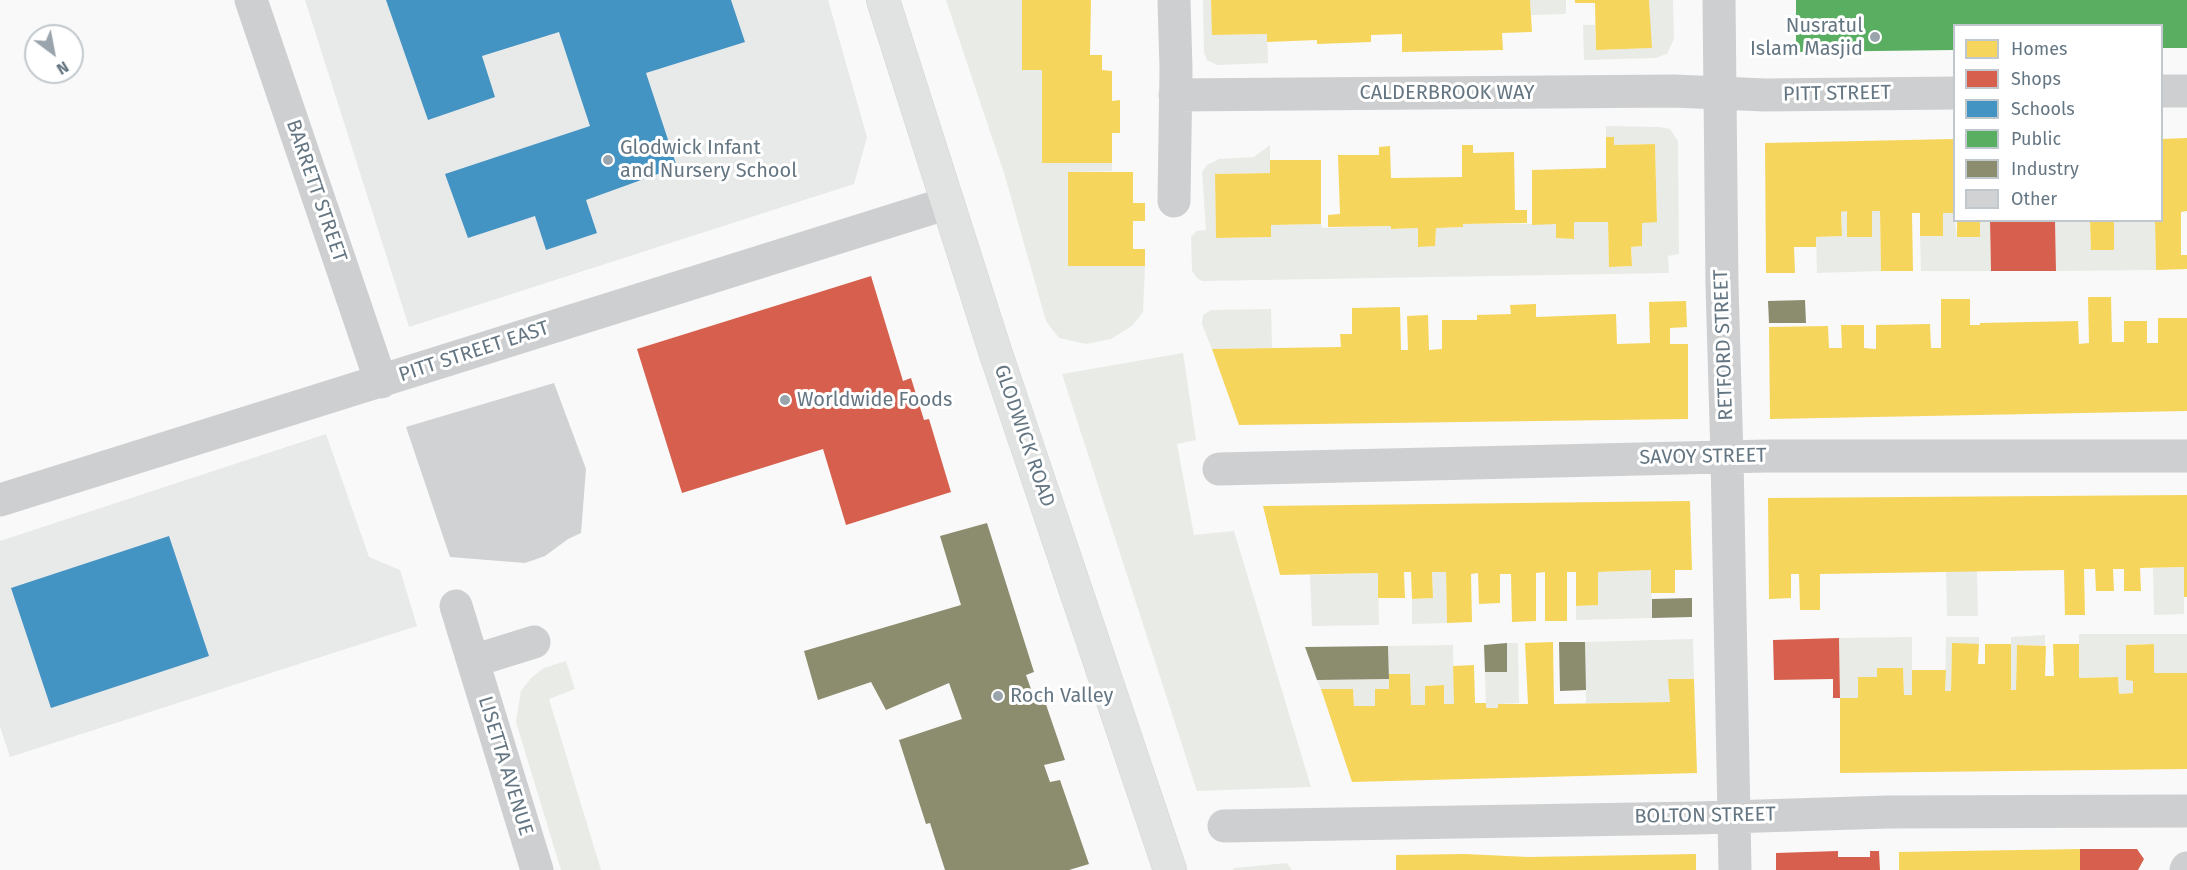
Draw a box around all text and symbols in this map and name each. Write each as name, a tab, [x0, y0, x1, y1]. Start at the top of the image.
place label: Nusratul Islam Masjid	[1750, 14, 1863, 61]
north arrow	[24, 24, 84, 84]
legend	[1953, 24, 2163, 222]
marker: Nusratul Islam Masjid	[1868, 30, 1882, 44]
text: Homes	[2011, 38, 2067, 60]
text: N	[53, 57, 72, 79]
text: Shops	[2011, 68, 2061, 90]
street label: CALDERBROOK WAY	[1359, 81, 1535, 105]
street label: PITT STREET	[1783, 81, 1891, 107]
text: Schools	[2011, 98, 2075, 120]
street label: BARRETT STREET	[280, 117, 352, 265]
text: Public	[2011, 128, 2061, 150]
place label: Glodwick Infant and Nursery School	[620, 136, 797, 183]
marker: Glodwick Infant and Nursery School	[601, 153, 615, 167]
text: Industry	[2011, 158, 2079, 180]
text: Other	[2011, 188, 2057, 210]
street label: RETFORD STREET	[1709, 269, 1739, 421]
street label: PITT STREET EAST	[396, 316, 552, 388]
street label: GLODWICK ROAD	[988, 362, 1060, 510]
place label: Worldwide Foods	[797, 388, 952, 412]
marker: Worldwide Foods	[778, 393, 792, 407]
street label: SAVOY STREET	[1639, 444, 1767, 470]
place label: Roch Valley	[1010, 684, 1113, 708]
marker: Roch Valley	[991, 689, 1005, 703]
street label: LISETTA AVENUE	[472, 693, 538, 839]
street label: BOLTON STREET	[1634, 803, 1776, 829]

